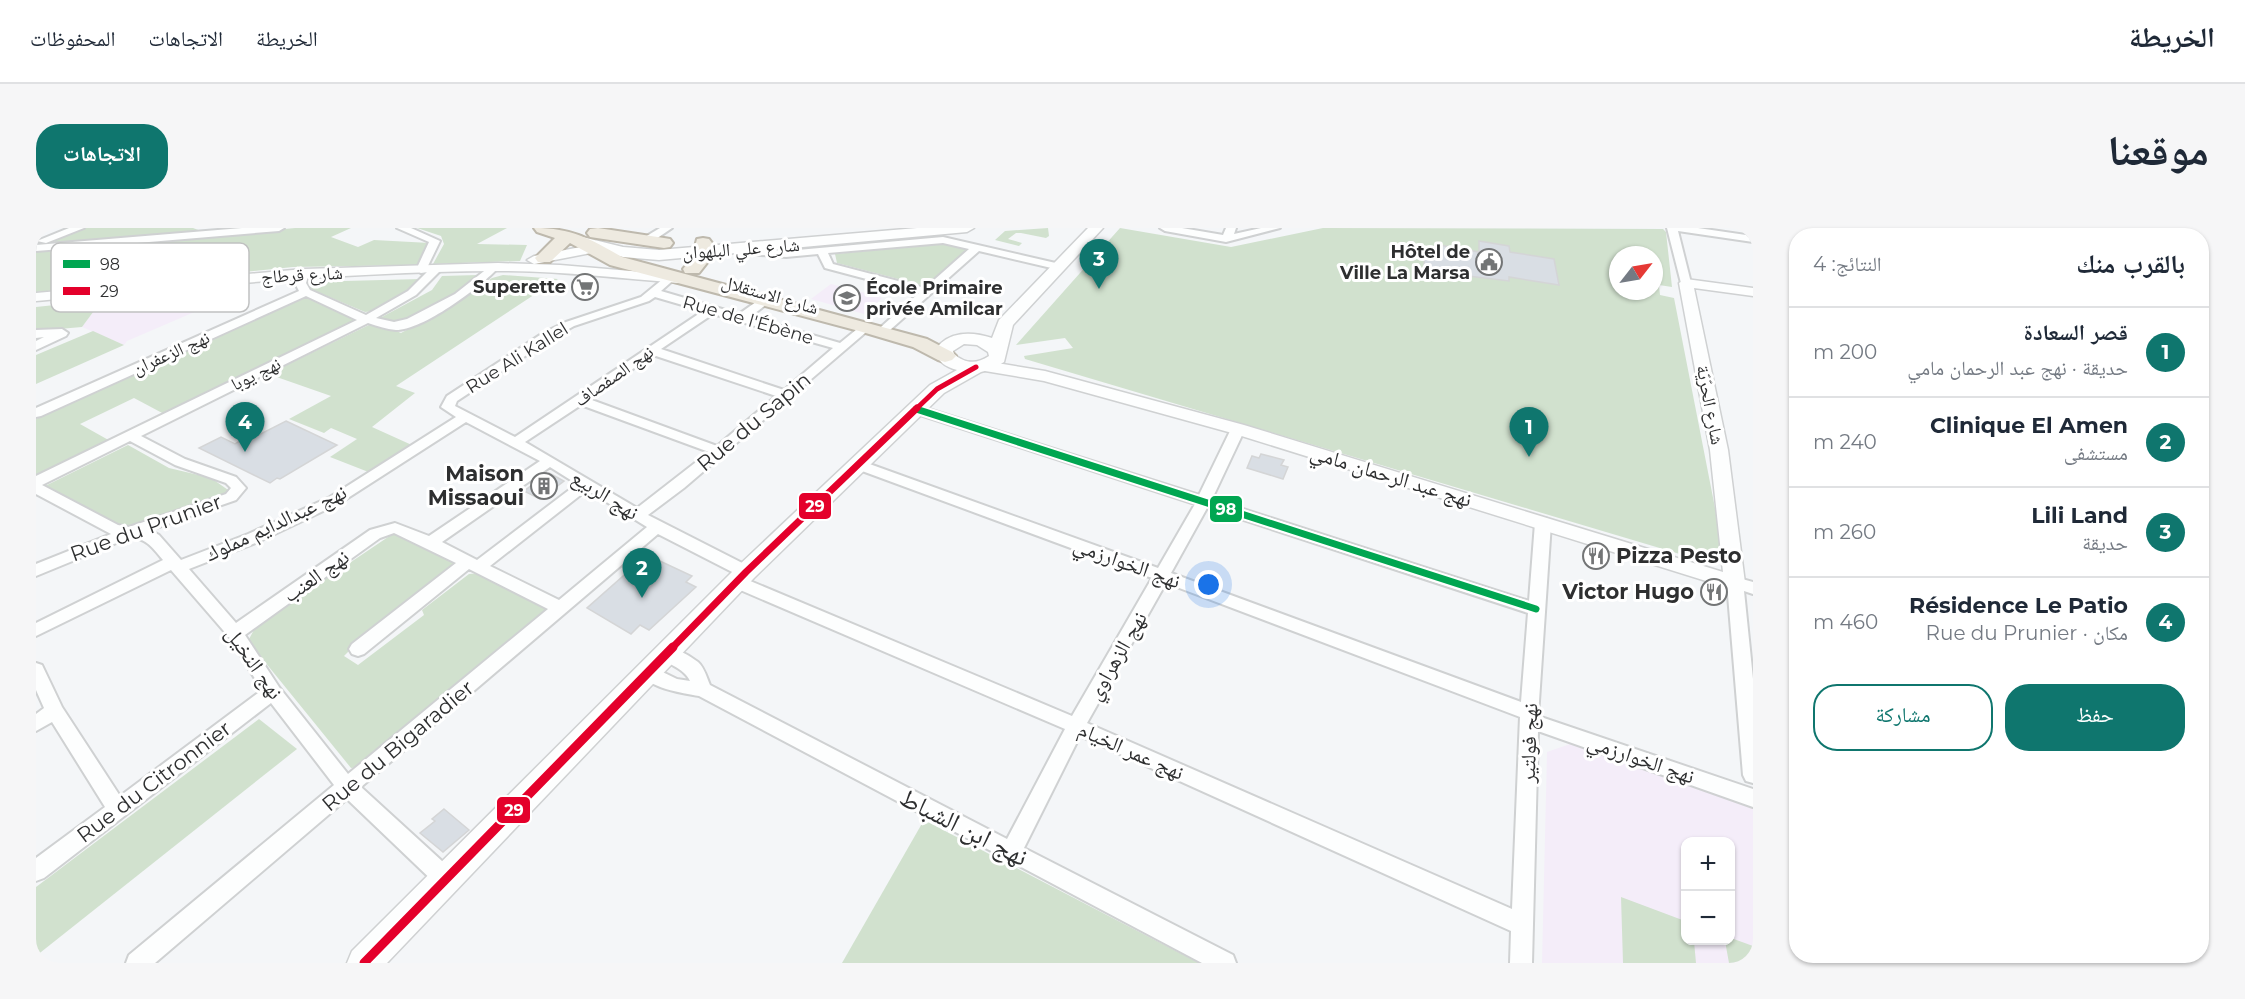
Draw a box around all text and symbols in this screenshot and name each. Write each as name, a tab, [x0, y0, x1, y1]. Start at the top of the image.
text: الخريطة	[2129, 20, 2215, 54]
text: المحفوظات	[30, 26, 115, 51]
text: الاتجاهات	[148, 26, 223, 51]
text: الخريطة	[256, 26, 318, 51]
button: الاتجاهات	[36, 124, 168, 189]
text: موقعنا	[2108, 124, 2209, 176]
street label: شارع علي البلهوان	[682, 234, 801, 268]
pin: 3	[1080, 239, 1118, 289]
place label: Hôtel de Ville La Marsa	[1339, 241, 1470, 284]
legend	[51, 243, 249, 312]
north arrow	[1609, 246, 1663, 300]
public building icon: Hôtel de Ville La Marsa	[1474, 247, 1504, 277]
text: بالقرب منك	[2076, 248, 2185, 280]
text: النتائج: 4	[1813, 252, 1882, 276]
text: 98	[100, 255, 120, 274]
street label: شارع قرطاج	[261, 262, 343, 289]
street label: شارع الاستقلال	[719, 271, 821, 319]
supermarket icon: Superette	[570, 272, 600, 302]
place label: Superette	[473, 276, 566, 298]
place label: École Primaire privée Amilcar	[866, 277, 1003, 320]
text: 29	[100, 282, 119, 301]
school or university icon: École Primaire privée Amilcar	[832, 283, 862, 313]
street label: Rue de l'Ébène	[680, 291, 816, 349]
street label: Rue Ali Kallel	[462, 318, 572, 398]
text: قصر السعادة	[2024, 319, 2128, 346]
street label: نهج الزعفران	[129, 326, 213, 381]
text: 200 m	[1813, 340, 1877, 364]
text: 1	[2162, 340, 2169, 364]
street label: نهج الصفصاف	[570, 341, 658, 412]
street label: نهج يوبا	[228, 353, 285, 396]
text: حديقة · نهج عبد الرحمان مامي	[1907, 356, 2128, 380]
street label: شارع الحرّيّة	[1692, 363, 1728, 447]
street label: Rue du Sapin	[692, 367, 816, 476]
pin: 4	[226, 402, 264, 452]
pin: 1	[1510, 408, 1548, 457]
text: Clinique El Amen	[1930, 412, 2128, 439]
text: 240 m	[1813, 430, 1877, 454]
text: 2	[2160, 430, 2171, 454]
street label: نهج عبد الرحمان مامي	[1306, 439, 1475, 516]
text: مستشفى	[2064, 441, 2128, 465]
place label: Maison Missaoui	[428, 461, 524, 510]
street label: نهج الربيع	[566, 464, 644, 526]
building icon: Maison Missaoui	[529, 471, 559, 501]
street label: نهج عبدالدايم مملوك	[201, 479, 351, 568]
street label: Rue du Prunier	[67, 489, 225, 567]
line badge: 29	[798, 492, 832, 520]
line badge: 98	[1209, 495, 1243, 523]
text: 29	[805, 497, 825, 516]
text: 98	[1216, 500, 1236, 519]
text: Lili Land	[2031, 502, 2128, 529]
text: 260 m	[1813, 520, 1876, 544]
text: 3	[2160, 520, 2171, 544]
text: حديقة	[2082, 531, 2128, 555]
street label: نهج الخوارزمي	[1069, 532, 1184, 597]
restaurant icon: Pizza Pesto	[1581, 541, 1611, 571]
place label: Pizza Pesto	[1616, 543, 1742, 568]
street label: نهج العنب	[278, 544, 354, 608]
pin: 2	[622, 548, 662, 598]
your location	[1194, 570, 1223, 599]
restaurant icon: Victor Hugo	[1699, 577, 1729, 607]
place label: Victor Hugo	[1561, 579, 1694, 604]
text: Résidence Le Patio	[1909, 592, 2128, 619]
street label: نهج الزهراوي	[1081, 607, 1156, 707]
text: 460 m	[1813, 610, 1878, 634]
text: 4	[2159, 610, 2172, 634]
text: مكان · Rue du Prunier	[1926, 621, 2128, 645]
street label: نهج النخيل	[220, 622, 288, 704]
street label: Rue du Bigaradier	[317, 675, 479, 816]
button: مشاركة	[1813, 684, 1993, 751]
button: حفظ	[2005, 684, 2185, 751]
street label: نهج فولتير	[1515, 703, 1543, 784]
street label: Rue du Citronnier	[72, 715, 236, 848]
street label: نهج عمر الخيام	[1074, 716, 1188, 787]
street label: نهج الخوارزمي	[1583, 729, 1698, 793]
street label: نهج ابن الشباط	[894, 781, 1033, 874]
line badge: 29	[496, 796, 531, 824]
text: 29	[504, 801, 524, 820]
map controls	[1681, 837, 1735, 945]
button: +	[1681, 837, 1735, 891]
button: −	[1681, 891, 1735, 945]

